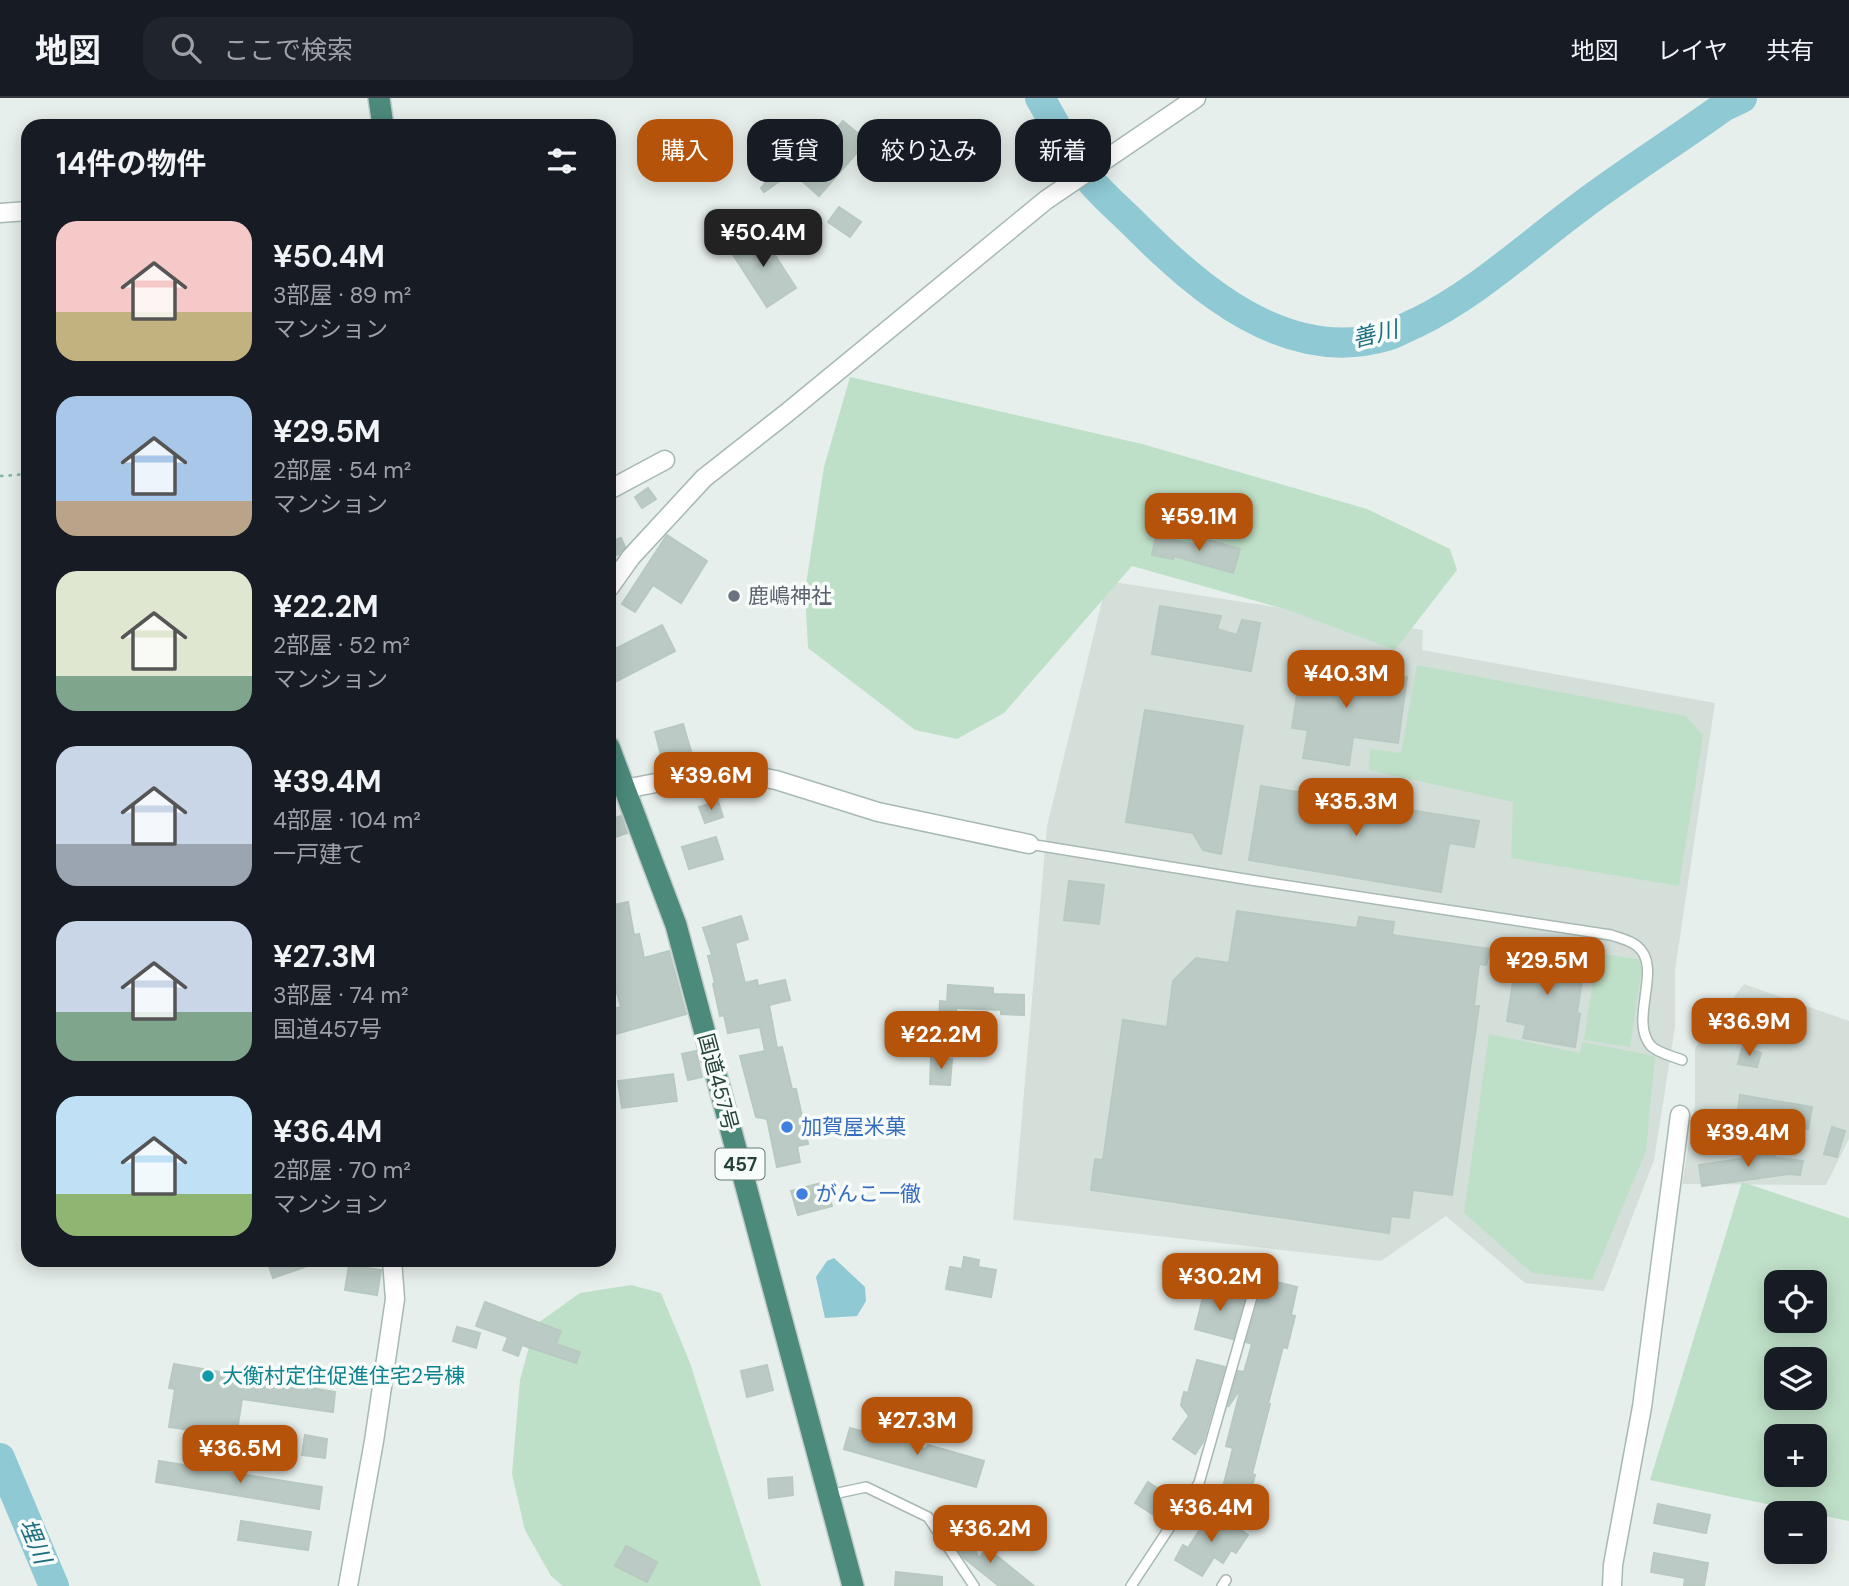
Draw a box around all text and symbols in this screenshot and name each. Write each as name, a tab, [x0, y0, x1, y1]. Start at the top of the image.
search box	[143, 17, 633, 80]
text: 地図	[35, 29, 101, 72]
icon: search	[167, 29, 205, 67]
text: ここで検索	[223, 33, 353, 67]
text: 地図	[1571, 35, 1619, 66]
text: レイヤ	[1657, 35, 1728, 66]
text: 共有	[1766, 35, 1814, 66]
chip: 購入	[637, 119, 733, 182]
chip: 賃貸	[747, 119, 843, 182]
chip: 絞り込み	[857, 119, 1001, 182]
chip: 新着	[1015, 119, 1111, 182]
icon: filters	[543, 142, 581, 180]
text: 14件の物件	[56, 144, 206, 183]
pin: ¥50.4M	[706, 209, 820, 269]
text: ¥50.4M	[720, 217, 806, 247]
text: ¥50.4M	[273, 237, 385, 276]
icon: home	[112, 249, 196, 333]
text: 3部屋 · 89 m²	[273, 280, 411, 310]
water label: 善川	[1349, 313, 1404, 354]
text: マンション	[273, 314, 388, 344]
text: ¥29.5M	[273, 412, 381, 451]
icon: home	[112, 424, 196, 508]
text: 2部屋 · 54 m²	[273, 455, 411, 485]
text: マンション	[273, 489, 388, 519]
pin: ¥59.1M	[1142, 494, 1256, 553]
text: ¥59.1M	[1161, 501, 1237, 531]
place label: 鹿嶋神社	[748, 582, 832, 610]
text: ¥22.2M	[273, 587, 379, 626]
marker: 鹿嶋神社	[726, 588, 742, 604]
icon: home	[112, 599, 196, 683]
text: 2部屋 · 52 m²	[273, 630, 410, 660]
pin: ¥40.3M	[1289, 650, 1403, 710]
text: ¥40.3M	[1303, 658, 1389, 688]
text: マンション	[273, 664, 388, 694]
pin: ¥39.6M	[654, 752, 768, 812]
text: ¥39.6M	[670, 760, 752, 790]
text: ¥39.4M	[273, 762, 382, 801]
icon: home	[112, 774, 196, 858]
pin: ¥35.3M	[1299, 778, 1413, 838]
text: ¥35.3M	[1314, 786, 1398, 816]
text: 4部屋 · 104 m²	[273, 805, 421, 835]
text: 一戸建て	[273, 839, 365, 869]
text: ¥27.3M	[273, 937, 376, 976]
pin: ¥29.5M	[1490, 937, 1604, 997]
text: ¥29.5M	[1506, 945, 1588, 975]
icon: home	[112, 949, 196, 1033]
text: 3部屋 · 74 m²	[273, 980, 408, 1010]
pin: ¥36.9M	[1692, 998, 1806, 1058]
text: ¥36.9M	[1708, 1006, 1790, 1036]
pin: ¥22.2M	[884, 1012, 998, 1071]
text: 国道457号	[273, 1014, 382, 1044]
text: ¥22.2M	[901, 1019, 981, 1049]
street label: 国道457号	[692, 1030, 744, 1134]
pin: ¥39.4M	[1691, 1110, 1805, 1169]
text: ¥36.4M	[273, 1112, 382, 1151]
place label: 加賀屋米菓	[801, 1113, 906, 1141]
text: ¥39.4M	[1706, 1117, 1790, 1147]
marker: 加賀屋米菓	[779, 1119, 795, 1135]
icon: home	[112, 1124, 196, 1208]
road number: 457	[716, 1148, 764, 1180]
text: 2部屋 · 70 m²	[273, 1155, 411, 1185]
place label: がんこ一徹	[816, 1180, 921, 1208]
marker: がんこ一徹	[794, 1186, 810, 1202]
text: マンション	[273, 1189, 388, 1219]
pin: ¥30.2M	[1163, 1254, 1277, 1313]
text: ¥30.2M	[1178, 1261, 1262, 1291]
map controls	[1764, 1270, 1827, 1564]
button: locate	[1764, 1270, 1827, 1333]
button: layers	[1764, 1347, 1827, 1410]
place label: 大衡村定住促進住宅2号棟	[222, 1362, 465, 1390]
marker: 大衡村定住促進住宅2号棟	[200, 1368, 216, 1384]
pin: ¥27.3M	[860, 1398, 974, 1457]
text: ¥27.3M	[877, 1405, 957, 1435]
button: +	[1764, 1424, 1827, 1487]
pin: ¥36.5M	[183, 1426, 297, 1485]
text: ¥36.5M	[198, 1433, 282, 1463]
pin: ¥36.4M	[1154, 1484, 1268, 1544]
text: ¥36.4M	[1169, 1492, 1253, 1522]
button: −	[1764, 1501, 1827, 1564]
pin: ¥36.2M	[933, 1506, 1047, 1565]
text: ¥36.2M	[949, 1513, 1031, 1543]
water label: 埋川	[12, 1514, 59, 1571]

